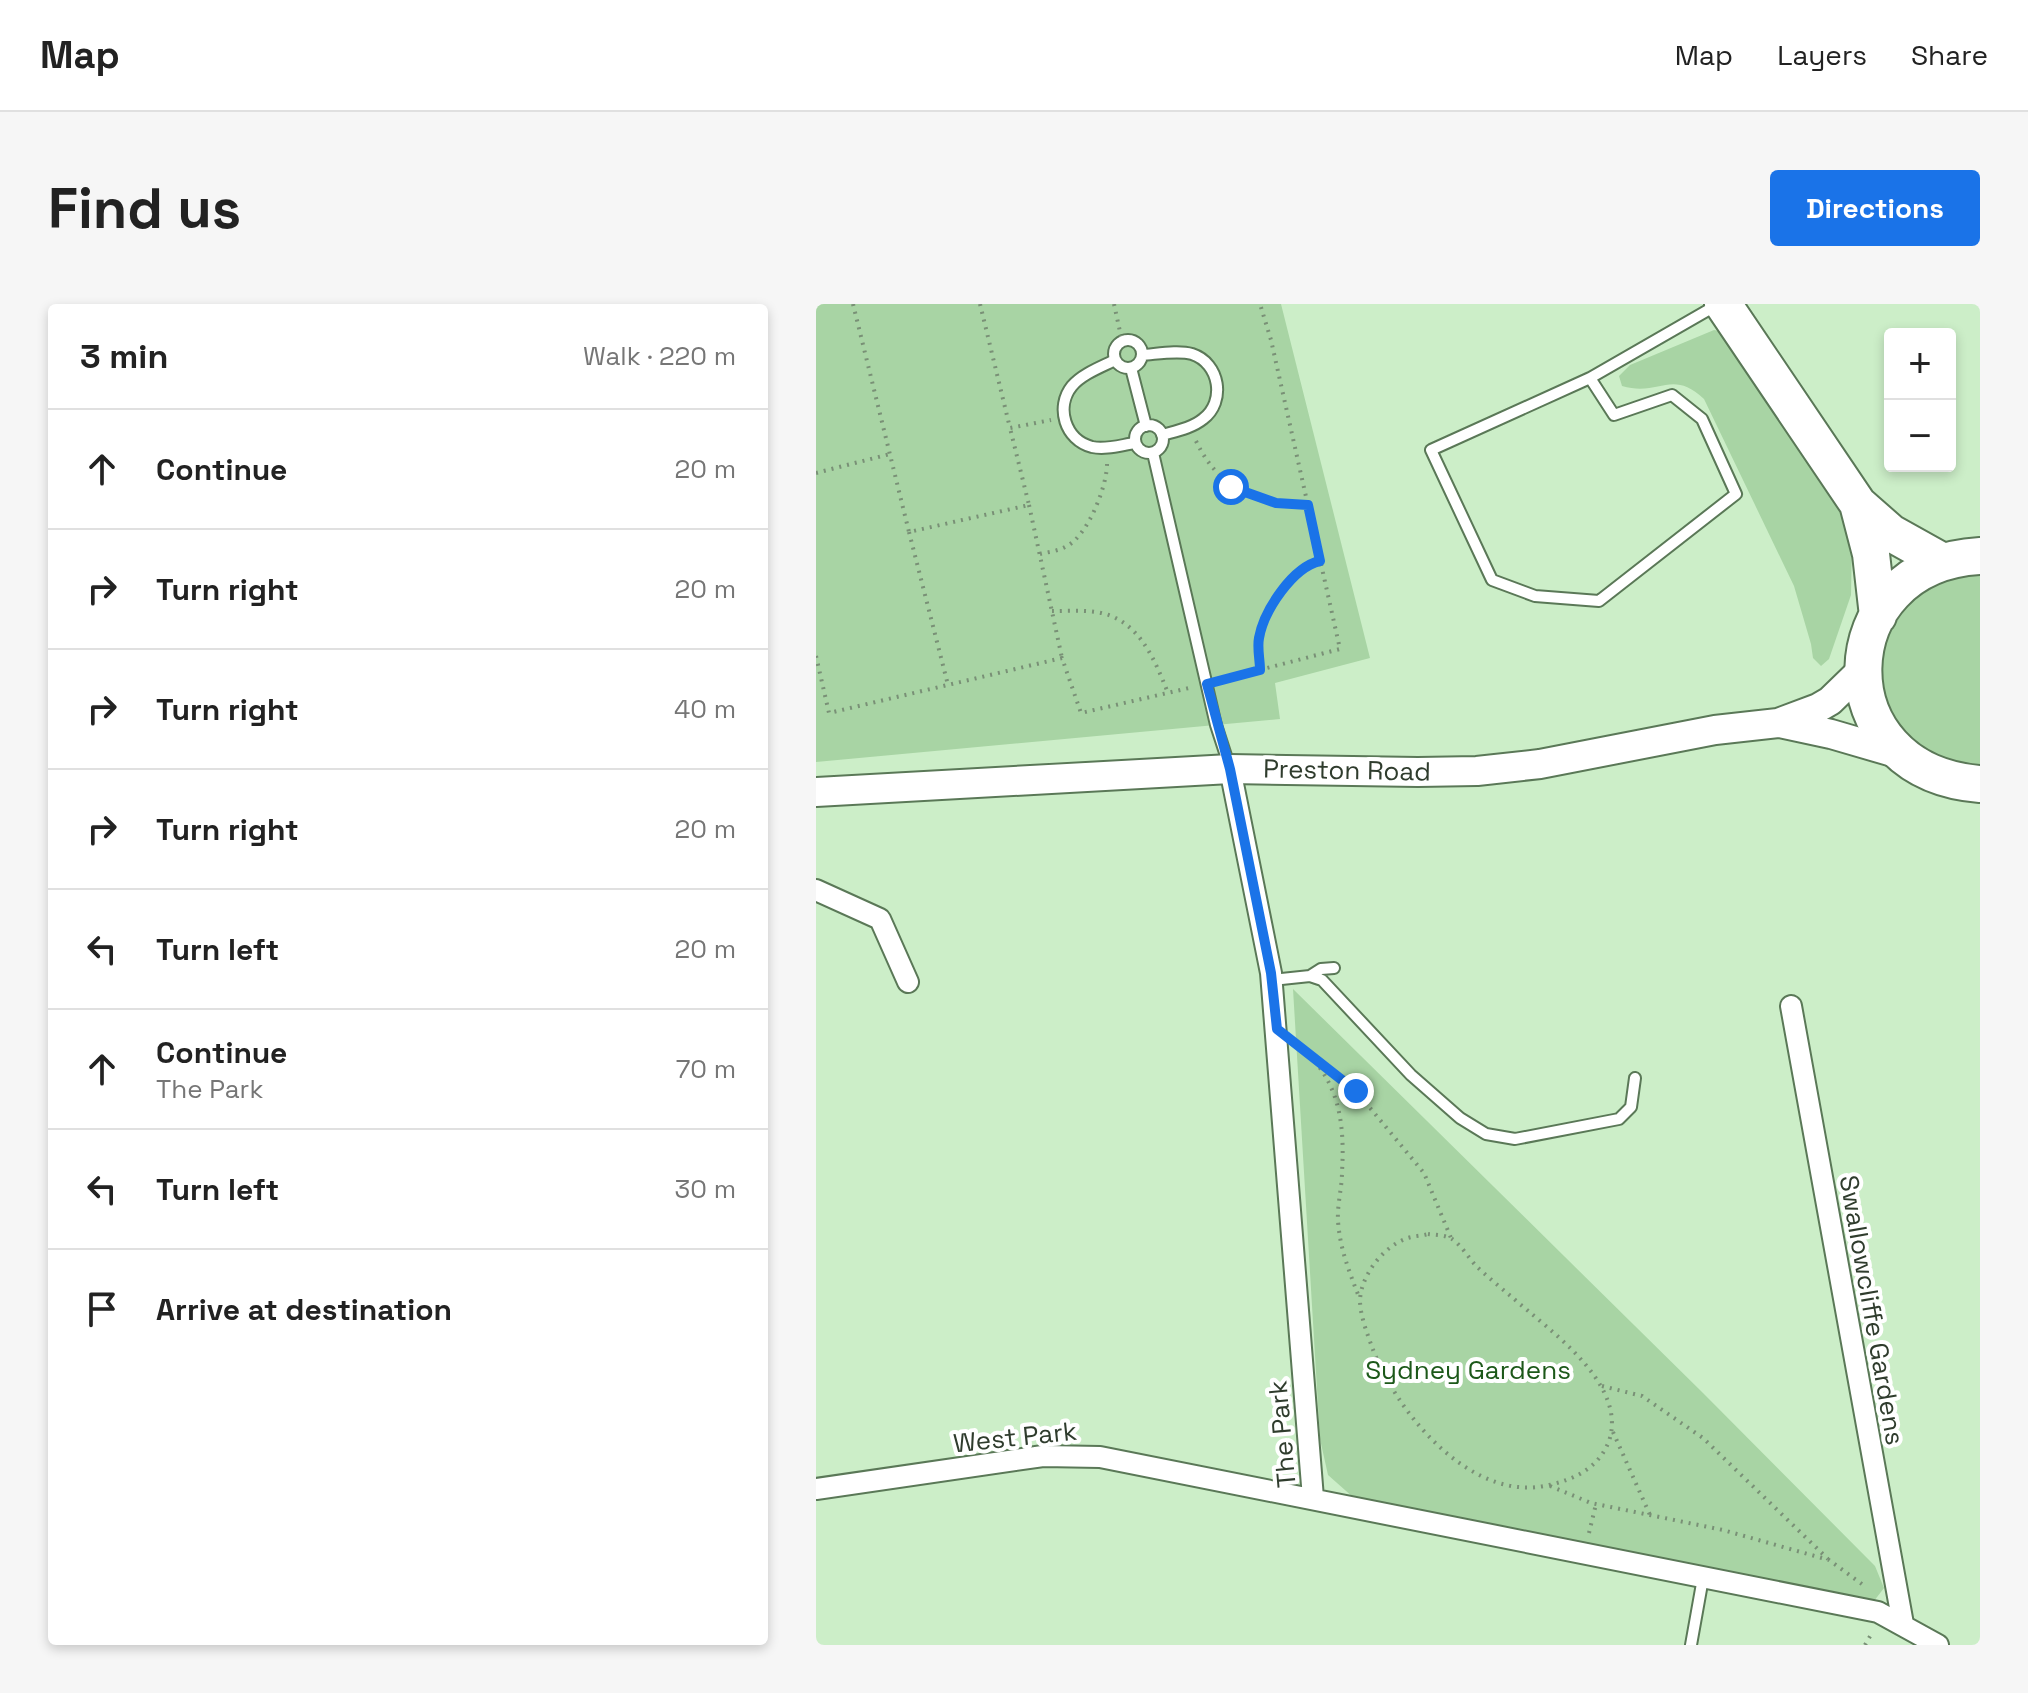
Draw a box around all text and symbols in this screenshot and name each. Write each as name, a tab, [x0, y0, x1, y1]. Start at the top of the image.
text: Map	[40, 31, 120, 79]
text: Map	[1675, 37, 1733, 73]
text: Layers	[1777, 37, 1867, 73]
text: Share	[1911, 37, 1988, 73]
button: Directions	[1770, 170, 1980, 246]
text: Find us	[48, 173, 241, 244]
map controls	[1884, 328, 1956, 472]
button: +	[1884, 328, 1956, 400]
text: 3 min	[80, 335, 168, 378]
text: Walk · 220 m	[583, 339, 736, 373]
button: −	[1884, 400, 1956, 472]
icon: ahead	[80, 447, 124, 491]
text: Continue	[156, 450, 287, 489]
text: 20 m	[675, 452, 736, 486]
route start	[1213, 469, 1249, 505]
icon: right	[80, 567, 124, 611]
text: Turn right	[156, 570, 299, 609]
text: 20 m	[675, 572, 736, 606]
icon: right	[80, 687, 124, 731]
text: Turn right	[156, 690, 299, 729]
text: 40 m	[674, 692, 736, 726]
street label: Preston Road	[1263, 752, 1431, 788]
icon: right	[80, 807, 124, 851]
text: Turn right	[156, 810, 299, 849]
text: 20 m	[675, 812, 736, 846]
icon: left	[80, 927, 124, 971]
text: Turn left	[156, 930, 279, 969]
text: 20 m	[675, 932, 736, 966]
text: Continue	[156, 1033, 287, 1072]
icon: ahead	[80, 1047, 124, 1091]
text: 70 m	[676, 1052, 736, 1086]
text: The Park	[156, 1072, 263, 1106]
route end	[1338, 1073, 1374, 1109]
icon: left	[80, 1167, 124, 1211]
text: Turn left	[156, 1170, 279, 1209]
text: 30 m	[675, 1172, 736, 1206]
street label: Swallowcliffe Gardens	[1832, 1172, 1912, 1448]
icon: arrive	[80, 1287, 124, 1331]
text: Arrive at destination	[156, 1290, 452, 1329]
park label: Sydney Gardens	[1365, 1353, 1571, 1387]
street label: The Park	[1260, 1379, 1304, 1489]
street label: West Park	[952, 1414, 1078, 1460]

